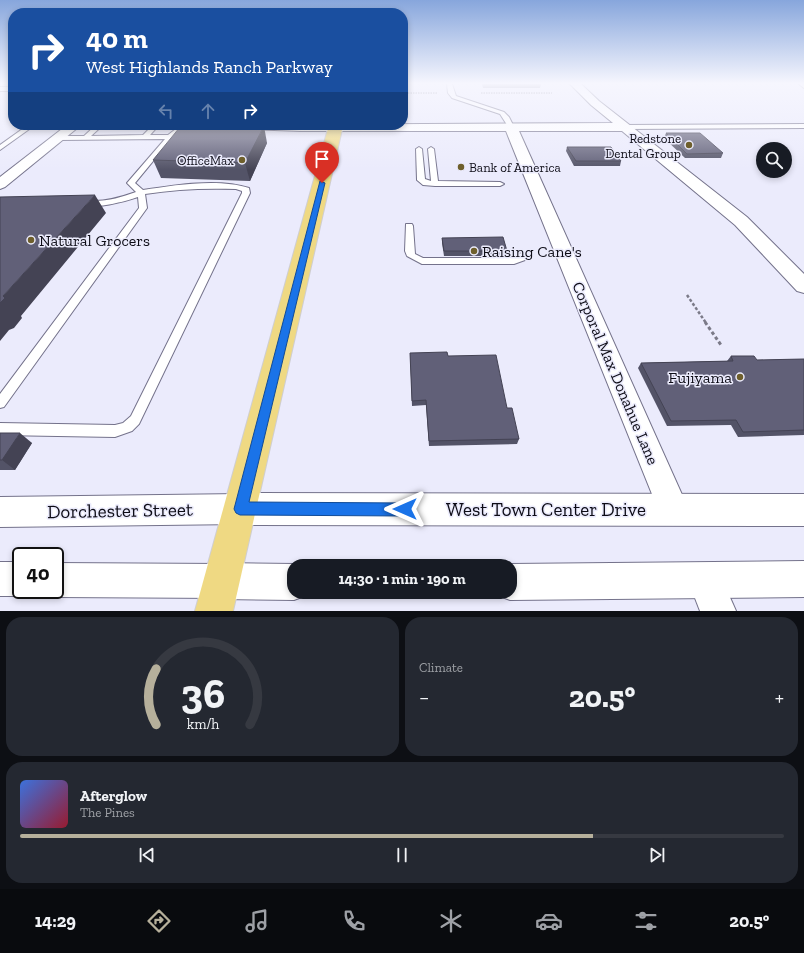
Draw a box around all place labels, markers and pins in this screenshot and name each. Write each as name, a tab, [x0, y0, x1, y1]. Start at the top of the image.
place label: Redstone Dental Group	[605, 131, 681, 161]
marker: Redstone Dental Group	[684, 140, 694, 150]
pin	[305, 142, 339, 183]
place label: OfficeMax	[177, 153, 234, 168]
marker: OfficeMax	[237, 155, 247, 165]
place label: Bank of America	[469, 160, 562, 175]
marker: Bank of America	[456, 162, 466, 172]
place label: Natural Grocers	[39, 231, 150, 250]
marker: Natural Grocers	[26, 235, 36, 245]
place label: Raising Cane's	[482, 242, 582, 261]
marker: Raising Cane's	[469, 246, 479, 256]
place label: Fujiyama	[668, 368, 732, 387]
marker: Fujiyama	[735, 372, 745, 382]

